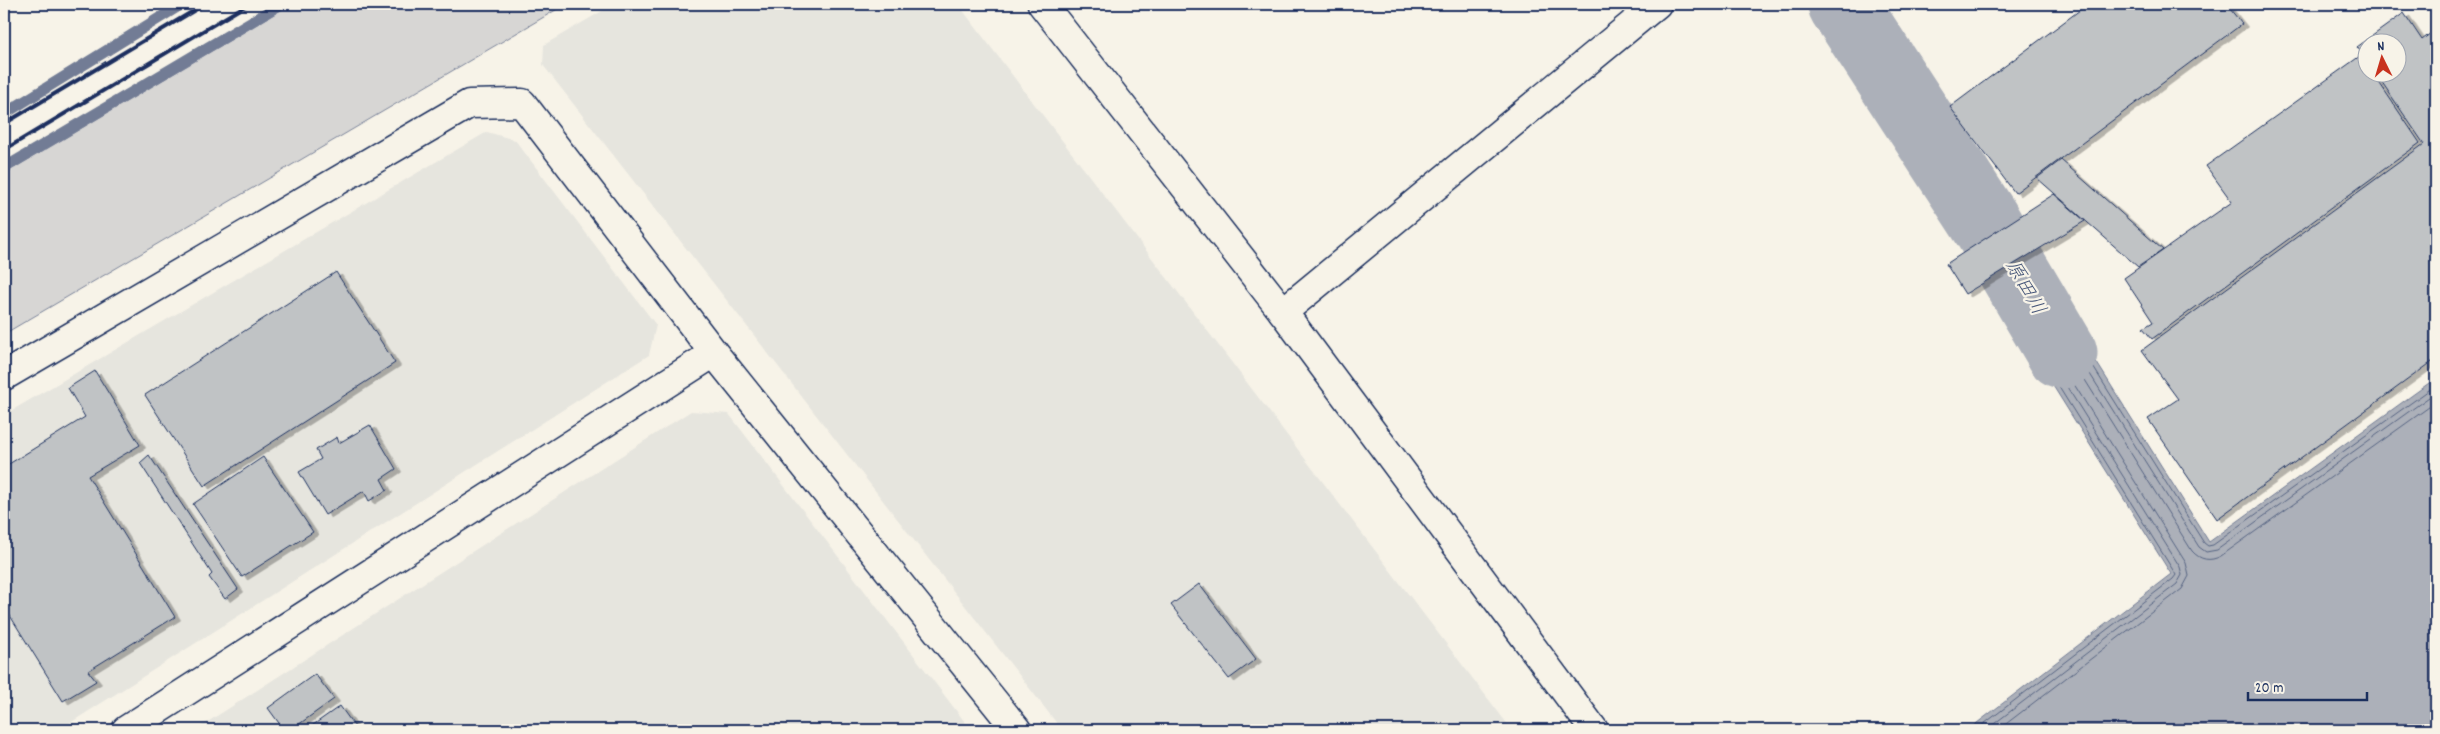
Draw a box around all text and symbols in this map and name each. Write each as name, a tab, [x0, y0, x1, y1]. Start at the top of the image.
north arrow	[2358, 32, 2408, 82]
text: N	[2377, 37, 2385, 57]
water label: 原田川	[1997, 255, 2051, 321]
scale bar	[2248, 669, 2366, 701]
text: 20 m	[2255, 678, 2283, 700]

